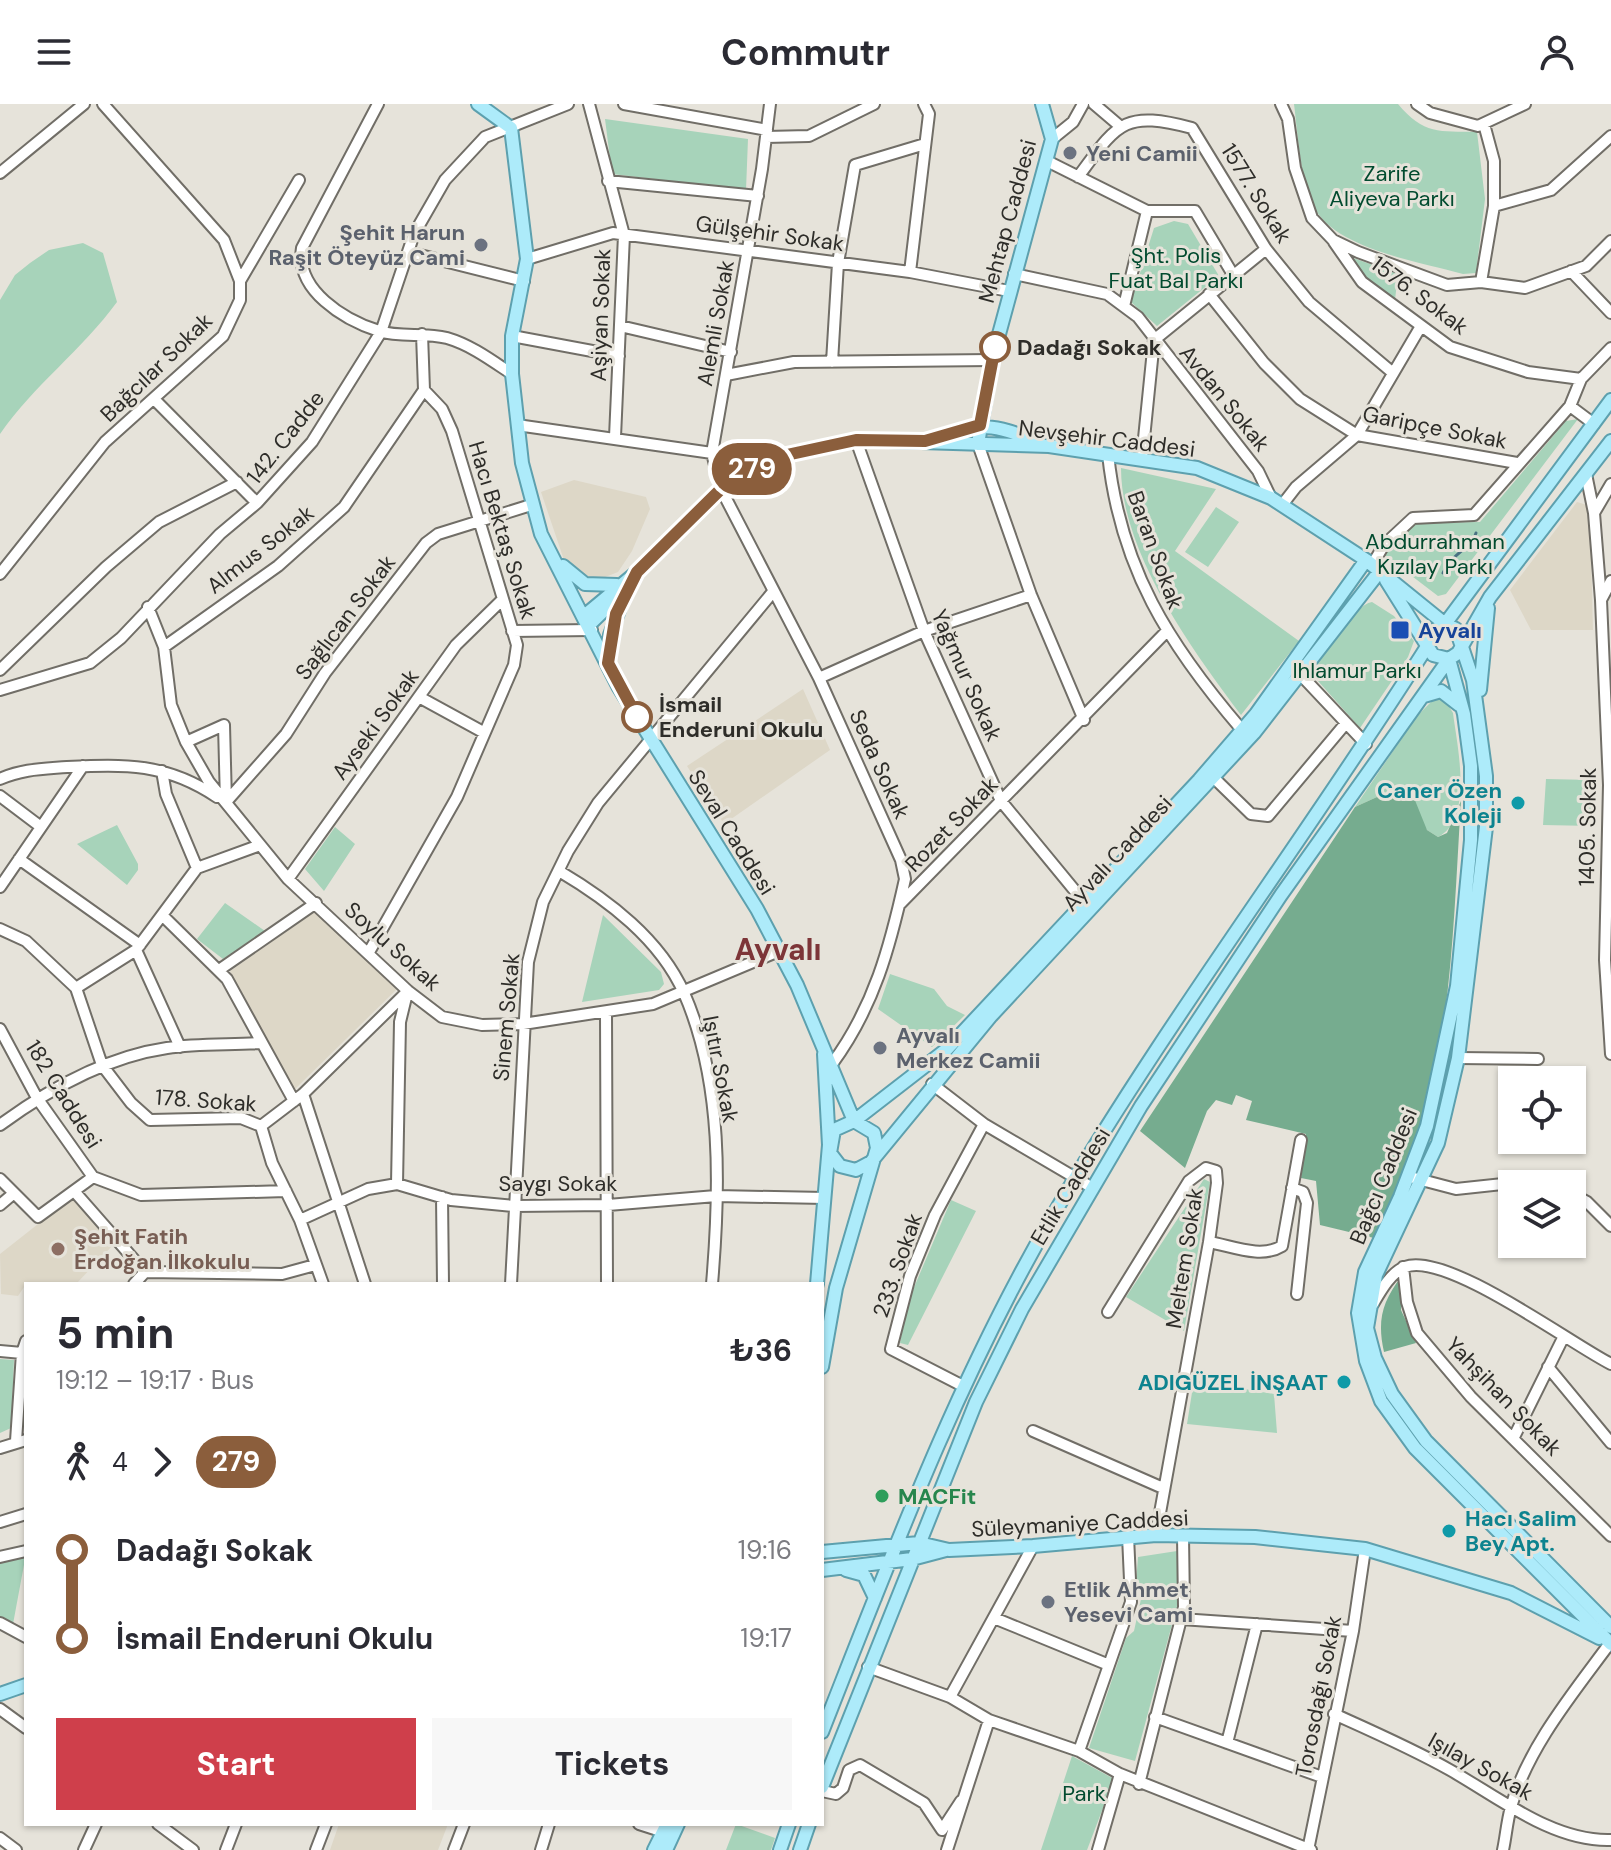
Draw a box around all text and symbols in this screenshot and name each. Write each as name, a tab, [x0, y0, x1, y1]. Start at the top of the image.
text: Commutr	[721, 29, 890, 76]
icon: menu	[32, 30, 76, 74]
icon: person	[1535, 30, 1579, 74]
street label: Mehtap Caddesi	[972, 136, 1043, 306]
street label: 1577. Sokak	[1215, 138, 1299, 249]
place label: Yeni Camii	[1086, 139, 1198, 168]
marker: Yeni Camii	[1061, 144, 1079, 162]
park label: Zarife Aliyeva Parkı	[1329, 159, 1455, 213]
street label: Gülşehir Sokak	[694, 209, 846, 258]
place label: Şehit Harun Raşit Öteyüz Cami	[268, 218, 465, 272]
marker: Şehit Harun Raşit Öteyüz Cami	[472, 236, 490, 254]
park label: Şht. Polis Fuat Bal Parkı	[1109, 241, 1243, 295]
street label: Aşiyan Sokak	[584, 248, 617, 382]
street label: 1576. Sokak	[1365, 249, 1474, 341]
street label: Alemli Sokak	[690, 258, 741, 388]
street label: Bağcılar Sokak	[94, 306, 219, 428]
marker: Dadağı Sokak	[980, 332, 1010, 362]
place label: Dadağı Sokak	[1017, 333, 1162, 362]
street label: Avdan Sokak	[1173, 339, 1276, 457]
street label: 142. Cadde	[240, 385, 331, 490]
street label: Garipçe Sokak	[1360, 399, 1510, 456]
street label: Nevşehir Caddesi	[1017, 413, 1197, 464]
street label: Hacı Bektaş Sokak	[462, 438, 543, 623]
line badge: 279	[706, 443, 798, 495]
text: 279	[728, 450, 776, 487]
street label: Baran Sokak	[1121, 487, 1190, 613]
street label: Almus Sokak	[201, 498, 320, 600]
park label: Abdurrahman Kızılay Parkı	[1365, 527, 1505, 581]
street label: Sağlıcan Sokak	[289, 549, 402, 686]
street label: Yağmur Sokak	[925, 605, 1009, 746]
place label: Ayvalı	[1418, 616, 1482, 645]
marker: Ayvalı	[1389, 619, 1411, 641]
park label: Ihlamur Parkı	[1292, 656, 1422, 685]
street label: Ayseki Sokak	[325, 663, 425, 786]
place label: İsmail Enderuni Okulu	[659, 690, 823, 744]
marker: İsmail Enderuni Okulu	[622, 702, 652, 732]
street label: Seda Sokak	[843, 705, 917, 823]
street label: Seval Caddesi	[681, 764, 782, 900]
street label: 1405. Sokak	[1572, 767, 1603, 887]
street label: Rozet Sokak	[899, 770, 1004, 878]
place label: Caner Özen Koleji	[1377, 776, 1502, 830]
street label: Ayvalı Caddesi	[1056, 789, 1179, 917]
marker: Caner Özen Koleji	[1509, 794, 1527, 812]
street label: Soylu Sokak	[338, 895, 447, 997]
district label: Ayvalı	[734, 930, 822, 969]
street label: Sinem Sokak	[486, 952, 527, 1082]
street label: Işıtır Sokak	[696, 1013, 745, 1125]
place label: Ayvalı Merkez Camii	[896, 1021, 1041, 1075]
street label: 182 Caddesi	[19, 1035, 108, 1154]
marker: Ayvalı Merkez Camii	[871, 1039, 889, 1057]
map controls	[1498, 1066, 1586, 1258]
button: locate	[1498, 1066, 1586, 1154]
street label: 178. Sokak	[154, 1082, 258, 1119]
street label: Bağcı Caddesi	[1343, 1104, 1424, 1249]
street label: Etlik Caddesi	[1024, 1122, 1117, 1250]
street label: Saygı Sokak	[499, 1169, 617, 1198]
button: layers	[1498, 1170, 1586, 1258]
street label: Meltem Sokak	[1159, 1186, 1210, 1330]
street label: 233. Sokak	[866, 1209, 929, 1321]
place label: Şehit Fatih Erdoğan İlkokulu	[74, 1222, 250, 1276]
marker: Şehit Fatih Erdoğan İlkokulu	[49, 1240, 67, 1258]
text: 5 min	[56, 1304, 174, 1362]
text: ₺36	[730, 1331, 792, 1370]
street label: Yahşihan Sokak	[1439, 1331, 1568, 1462]
text: 19:12 – 19:17 · Bus	[56, 1363, 254, 1397]
place label: ADIGÜZEL İNŞAAT	[1138, 1368, 1328, 1397]
marker: ADIGÜZEL İNŞAAT	[1335, 1373, 1353, 1391]
icon: walk	[56, 1440, 100, 1484]
icon: forward	[140, 1440, 184, 1484]
text: 279	[212, 1443, 260, 1480]
text: 4	[112, 1445, 128, 1479]
place label: MACFit	[898, 1482, 976, 1511]
marker: MACFit	[873, 1487, 891, 1505]
street label: Süleymaniye Caddesi	[971, 1503, 1190, 1544]
place label: Hacı Salim Bey Apt.	[1465, 1504, 1577, 1558]
marker: Hacı Salim Bey Apt.	[1440, 1522, 1458, 1540]
text: Dadağı Sokak	[116, 1531, 313, 1570]
text: 19:16	[738, 1533, 792, 1567]
place label: Etlik Ahmet Yesevi Cami	[1064, 1575, 1193, 1629]
marker: Etlik Ahmet Yesevi Cami	[1039, 1593, 1057, 1611]
street label: Torosdağı Sokak	[1289, 1613, 1348, 1779]
text: İsmail Enderuni Okulu	[116, 1619, 433, 1658]
text: 19:17	[740, 1621, 792, 1655]
button: Start	[56, 1718, 416, 1810]
button: Tickets	[432, 1718, 792, 1810]
street label: Işılay Sokak	[1423, 1726, 1538, 1807]
park label: Park	[1062, 1779, 1106, 1808]

